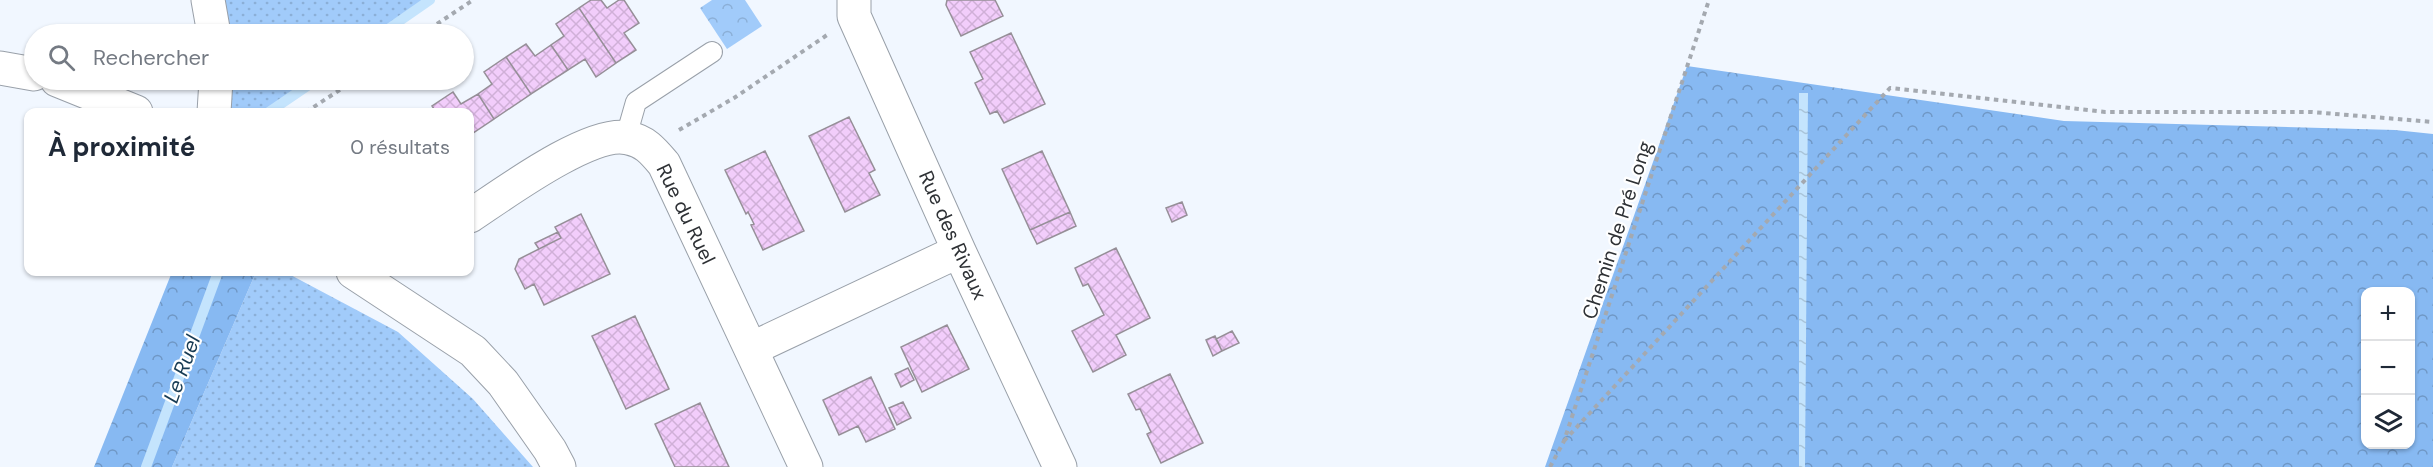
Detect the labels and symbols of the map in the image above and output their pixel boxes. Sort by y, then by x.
street label: Chemin de Pré Long [1576,138,1658,322]
street label: Rue du Ruel [651,160,721,268]
street label: Rue des Rivaux [913,167,993,304]
water label: Le Ruel [157,331,207,407]

